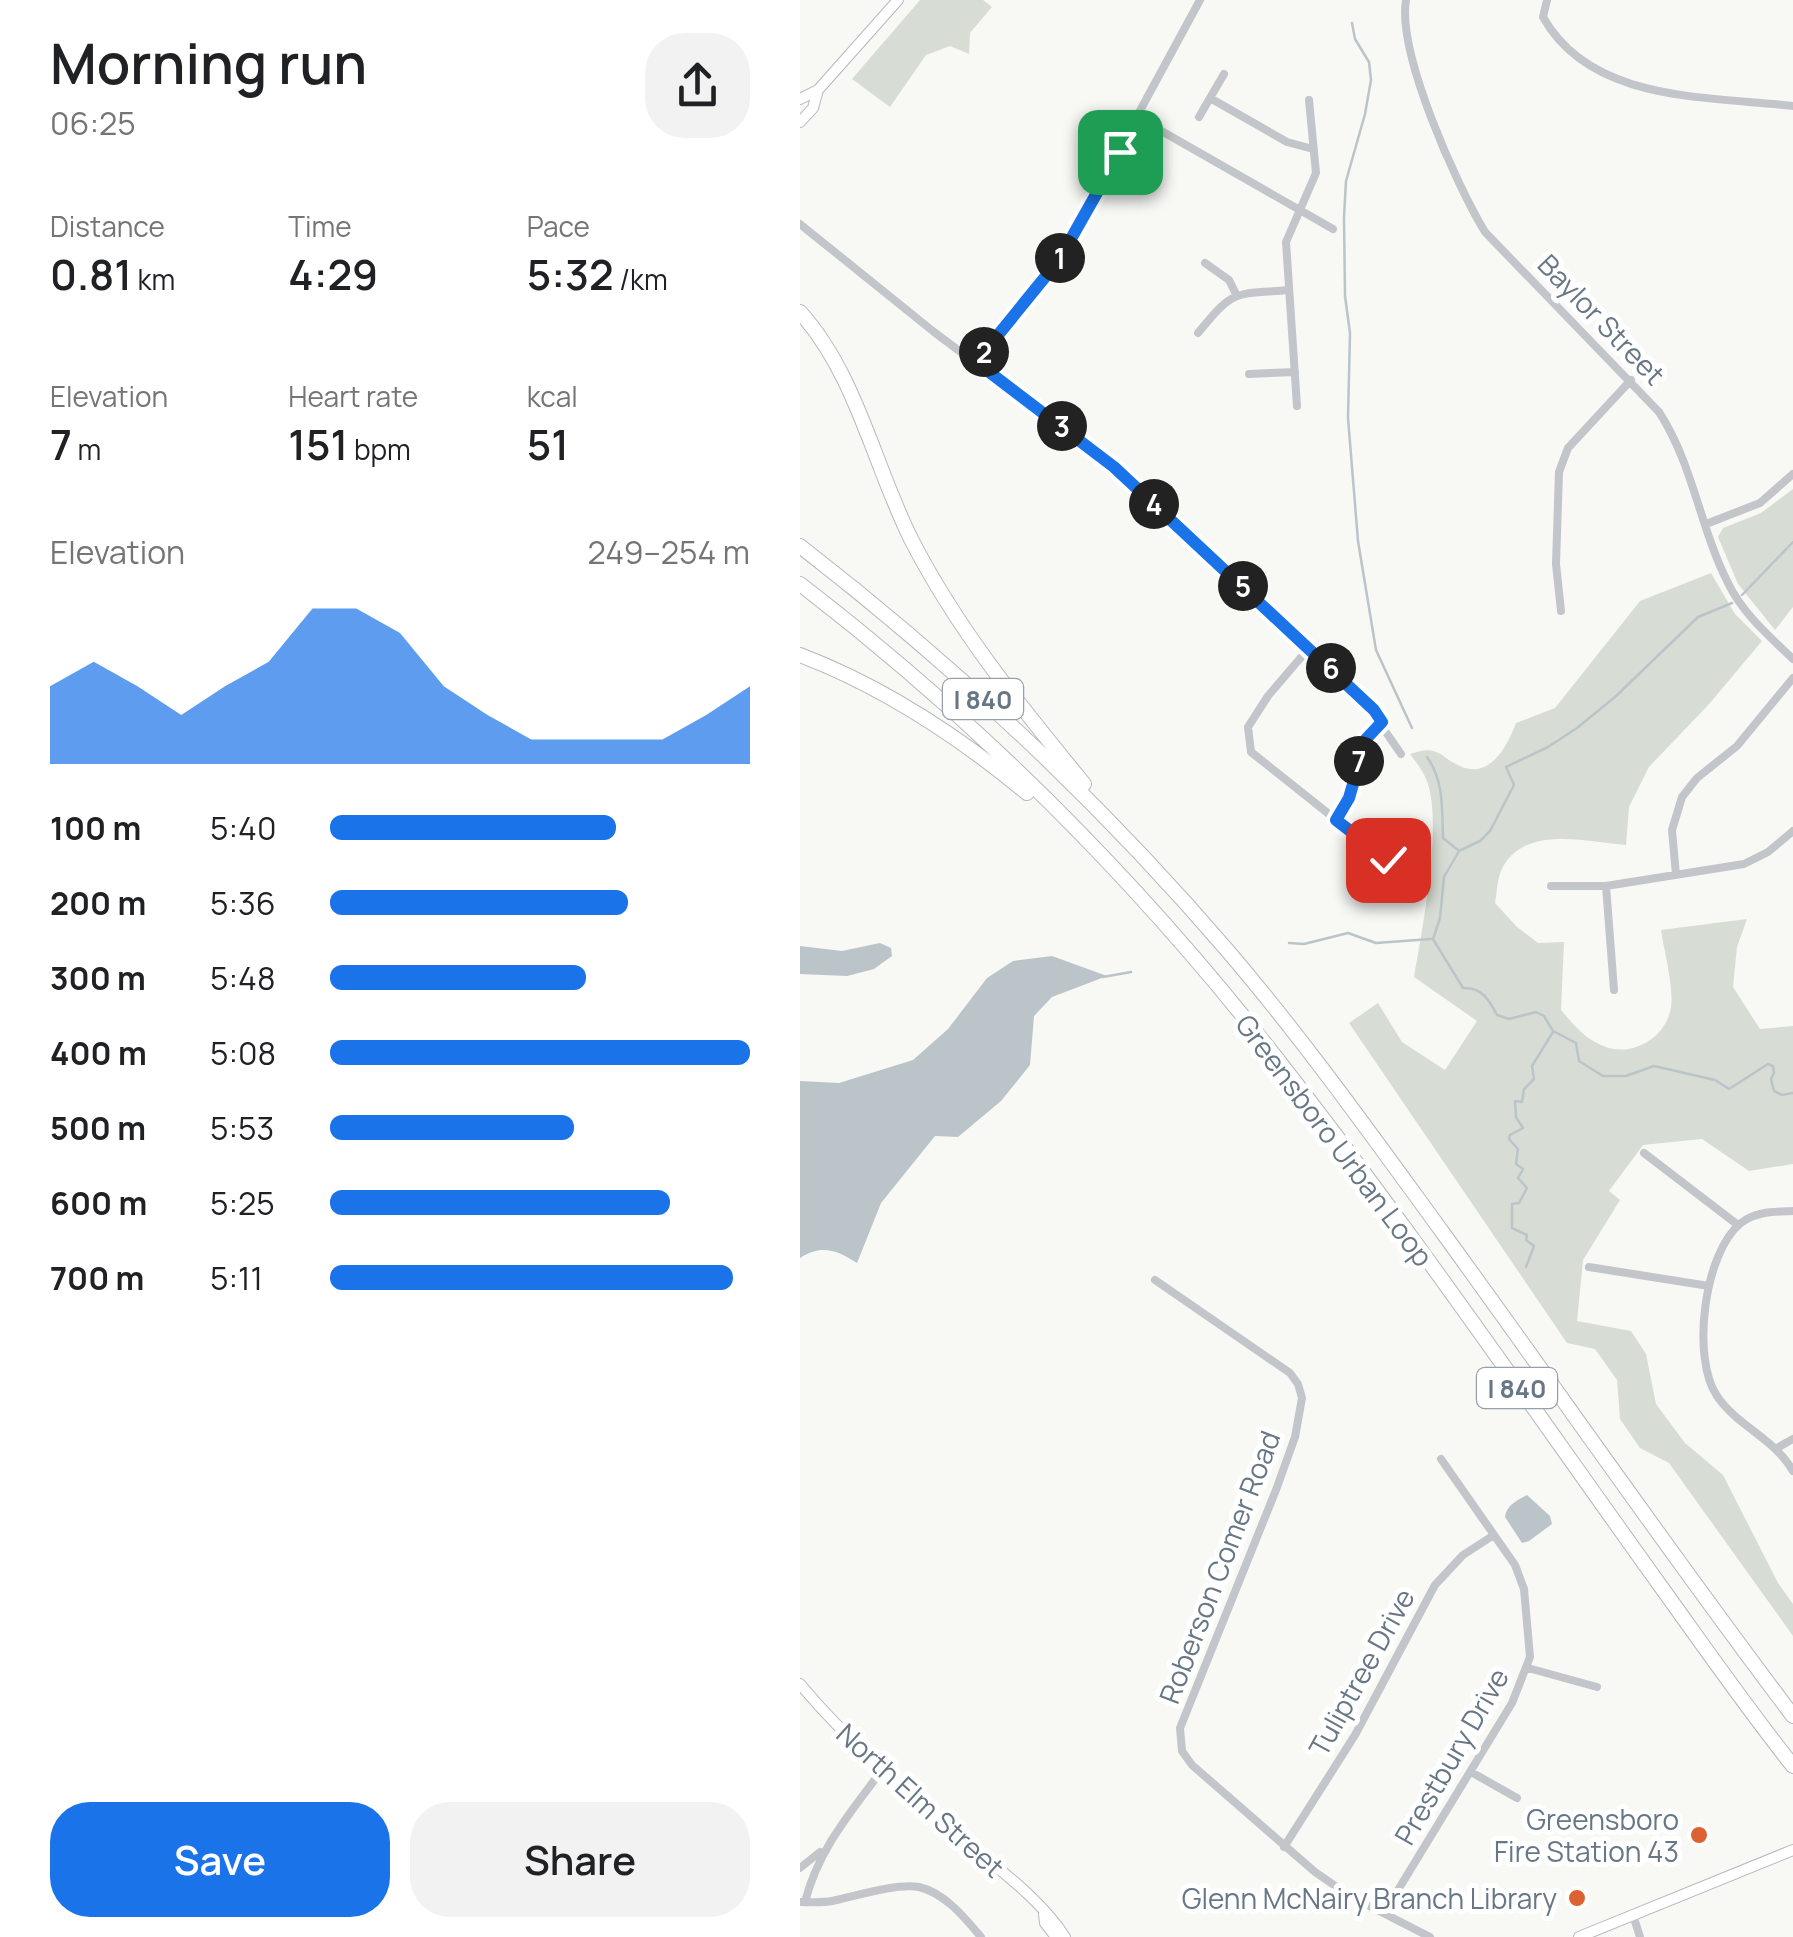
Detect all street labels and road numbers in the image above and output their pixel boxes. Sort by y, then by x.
street label: Baylor Street [1530,245,1674,393]
road number: I 840 [943,679,1023,719]
street label: Greensboro Urban Loop [1228,1006,1442,1274]
road number: I 840 [1477,1368,1557,1408]
street label: Roberson Comer Road [1150,1425,1288,1709]
street label: Tuliptree Drive [1299,1581,1423,1763]
street label: Prestbury Drive [1385,1661,1517,1851]
street label: North Elm Street [829,1714,1013,1886]

